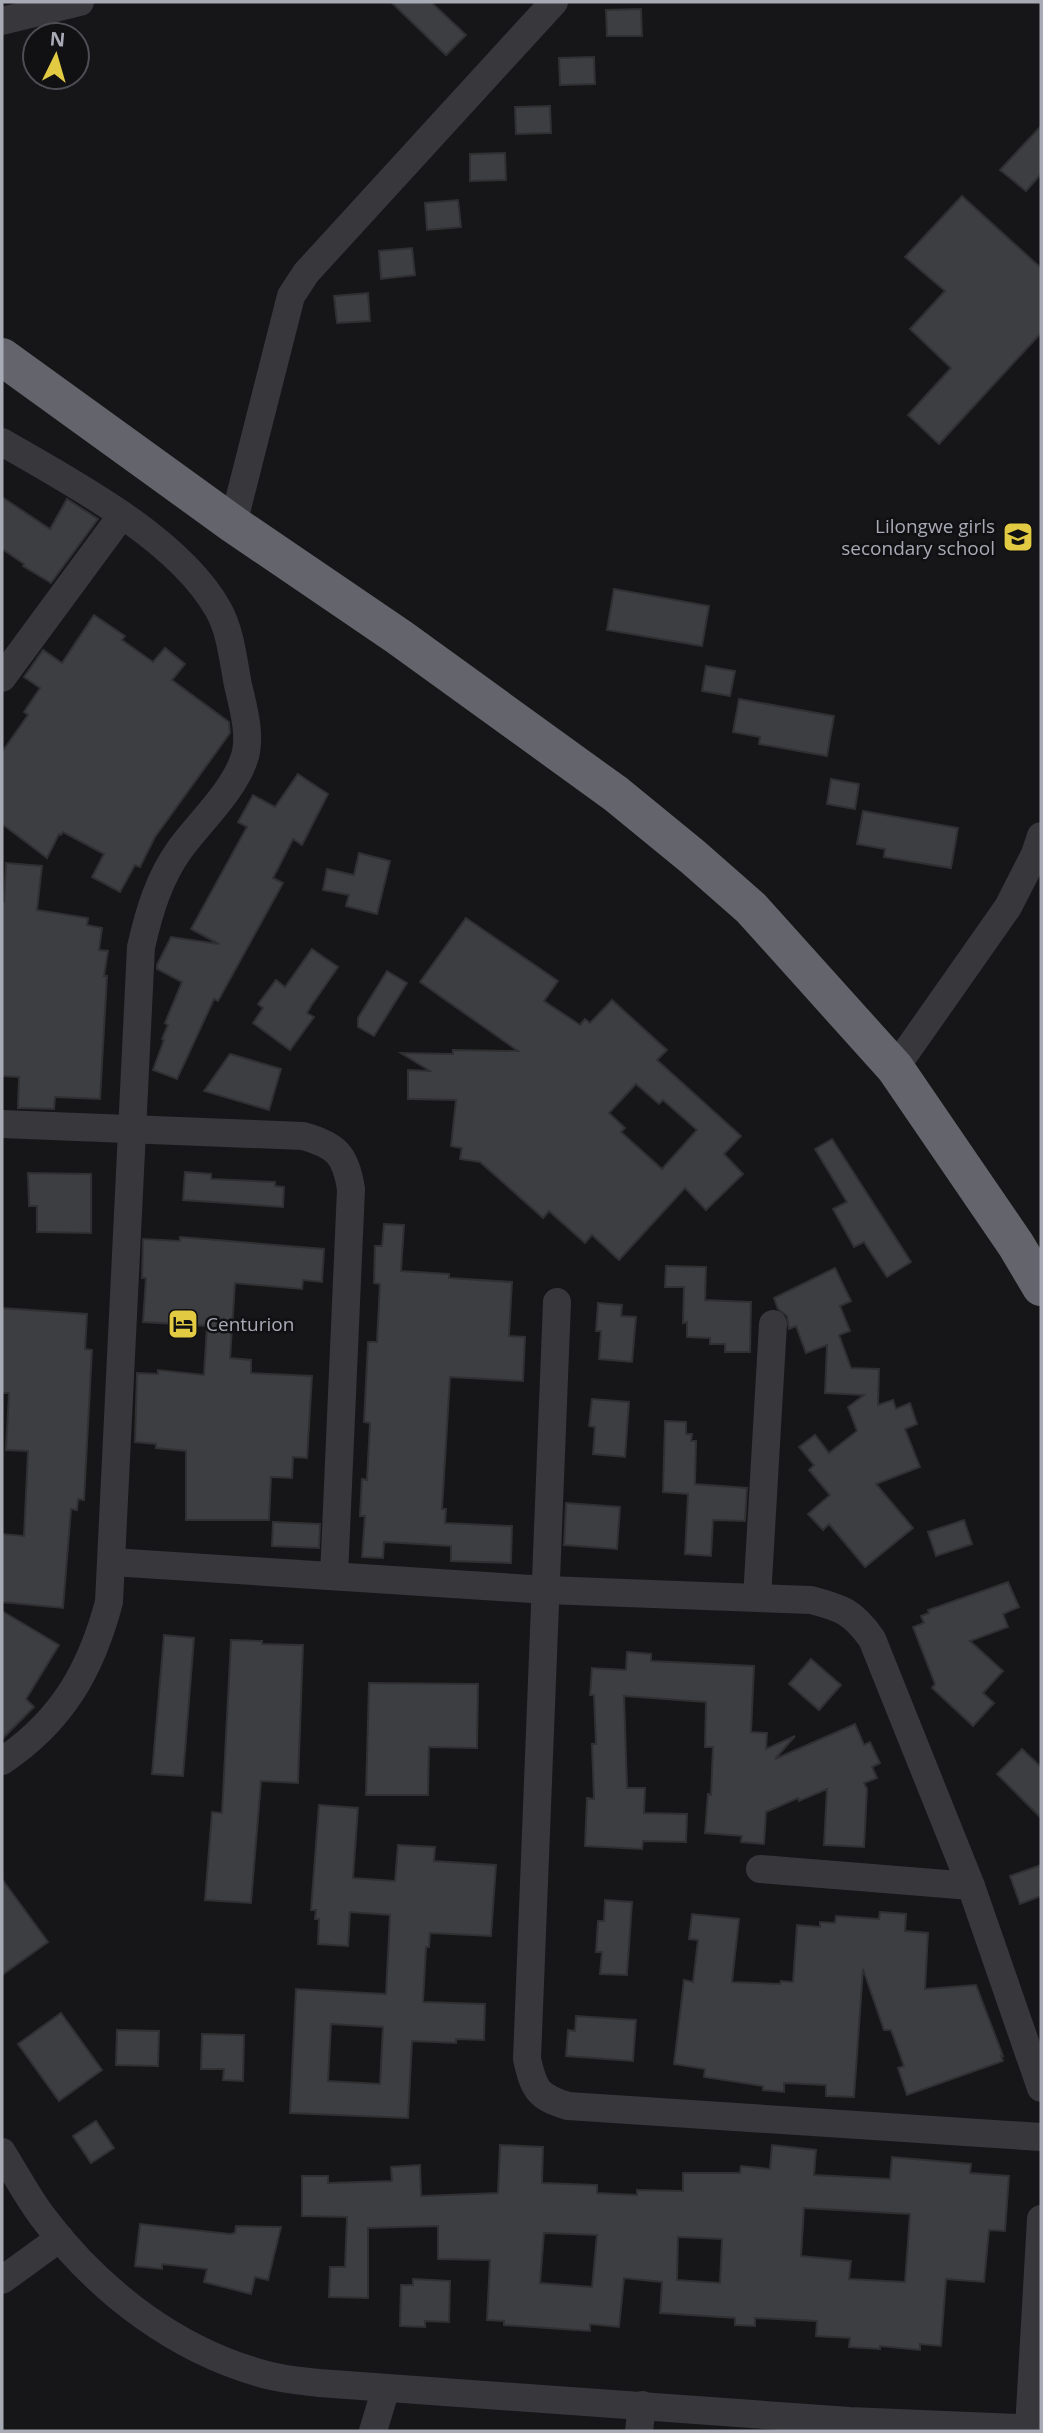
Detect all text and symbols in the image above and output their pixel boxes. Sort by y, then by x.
north arrow [21,21,91,91]
text: N [49,25,66,53]
place label: Lilongwe girls secondary school [841,513,995,561]
school or university icon: Lilongwe girls secondary school [1001,520,1035,554]
hotel icon: Centurion [166,1307,200,1341]
place label: Centurion [206,1311,294,1337]

